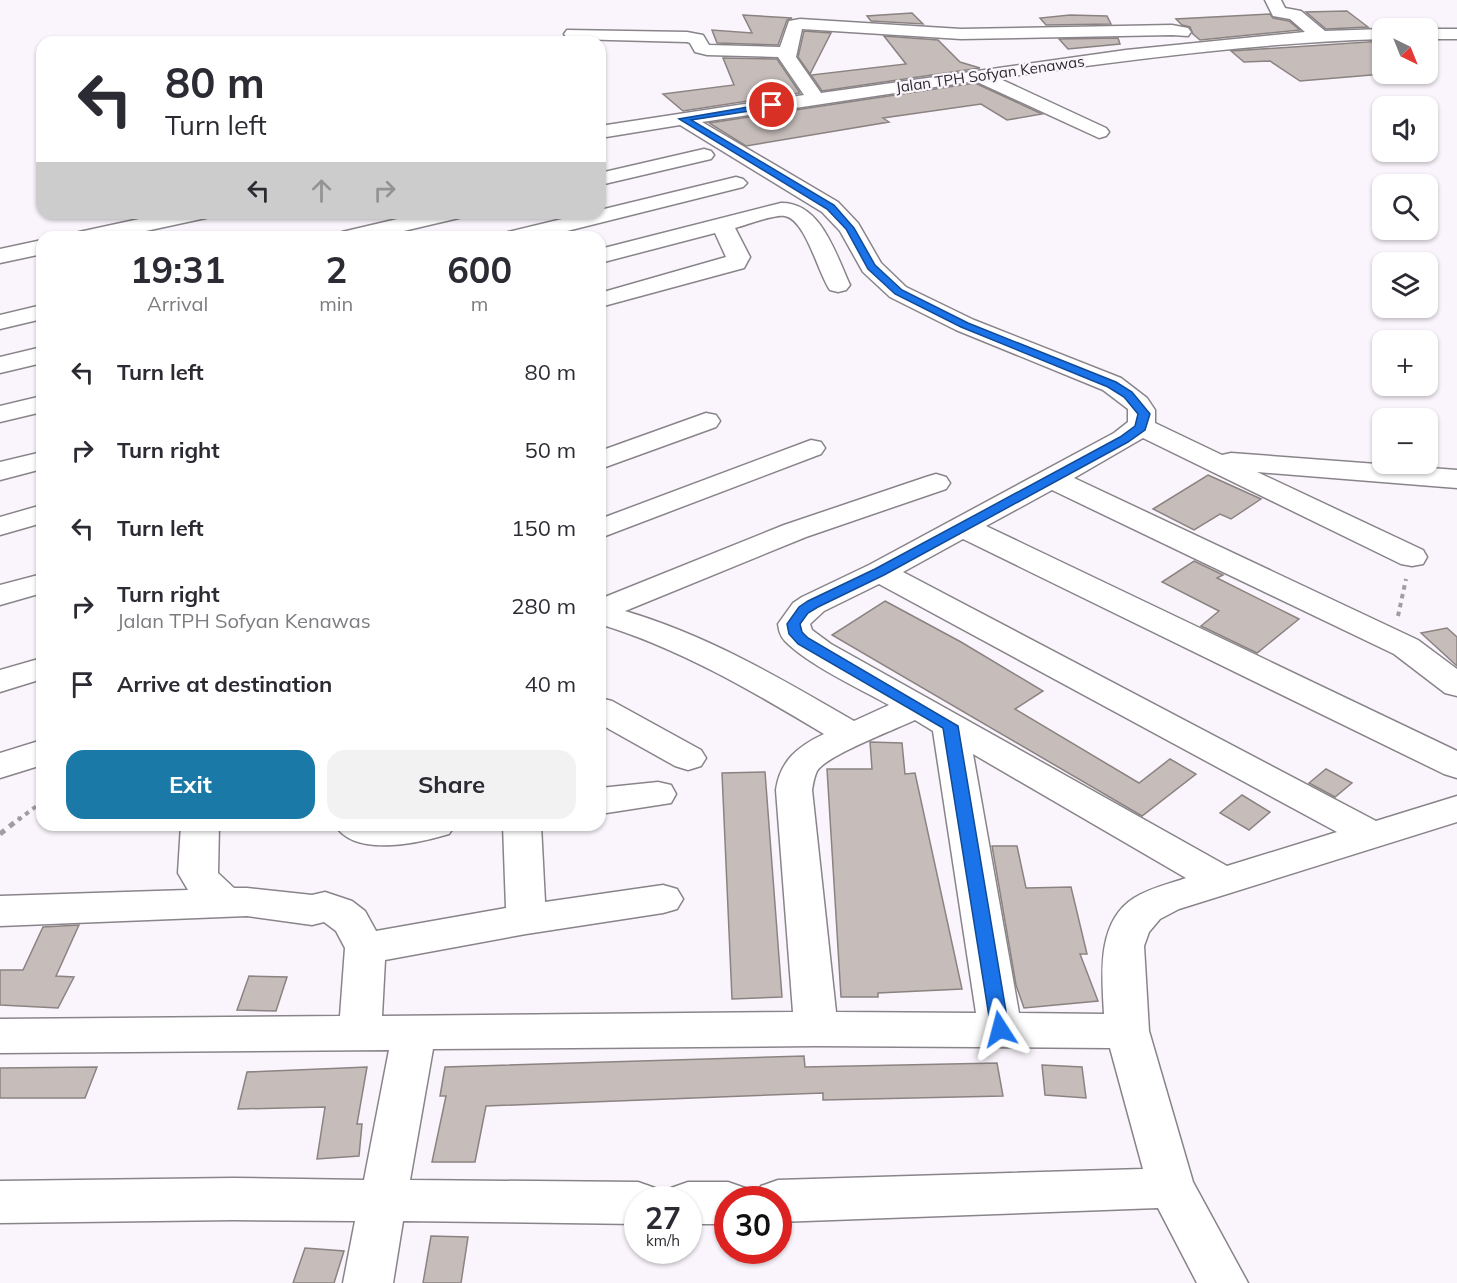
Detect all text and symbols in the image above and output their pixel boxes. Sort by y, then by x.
north arrow [1372,18,1438,84]
map controls [1372,18,1438,474]
street label: Jalan TPH Sofyan Kenawas [894,51,1086,97]
text: 80 m [165,56,265,109]
icon: left [66,60,144,138]
pin [746,79,797,130]
icon: arrive [755,88,788,121]
button: sound [1372,96,1438,162]
text: Turn left [165,108,267,142]
icon: left [242,174,275,207]
icon: ahead [305,174,338,207]
icon: right [368,174,401,207]
button: search [1372,174,1438,240]
text: 19:31 [130,247,225,292]
text: 2 [325,247,347,292]
text: 600 [447,247,512,292]
button: layers [1372,252,1438,318]
text: Arrival [147,291,208,316]
text: min [319,291,353,316]
text: m [471,291,488,316]
button: + [1372,330,1438,396]
icon: left [66,356,99,389]
text: Turn left [117,358,204,386]
text: 80 m [525,358,576,386]
button: − [1372,408,1438,474]
icon: right [66,434,99,467]
text: Turn right [117,436,220,464]
text: 50 m [525,436,576,464]
icon: left [66,512,99,545]
text: Turn left [117,514,204,542]
text: 150 m [511,514,576,542]
text: Turn right [117,580,220,608]
icon: right [66,590,99,623]
text: 280 m [511,592,576,620]
text: Jalan TPH Sofyan Kenawas [117,608,371,633]
icon: arrive [66,668,99,701]
text: Arrive at destination [117,670,332,698]
text: 40 m [525,670,576,698]
button: Exit [66,750,315,819]
button: Share [327,750,576,819]
position arrow [968,997,1032,1061]
speed limit sign: 30 [714,1186,792,1264]
text: 27 [645,1199,681,1237]
text: km/h [646,1231,680,1250]

